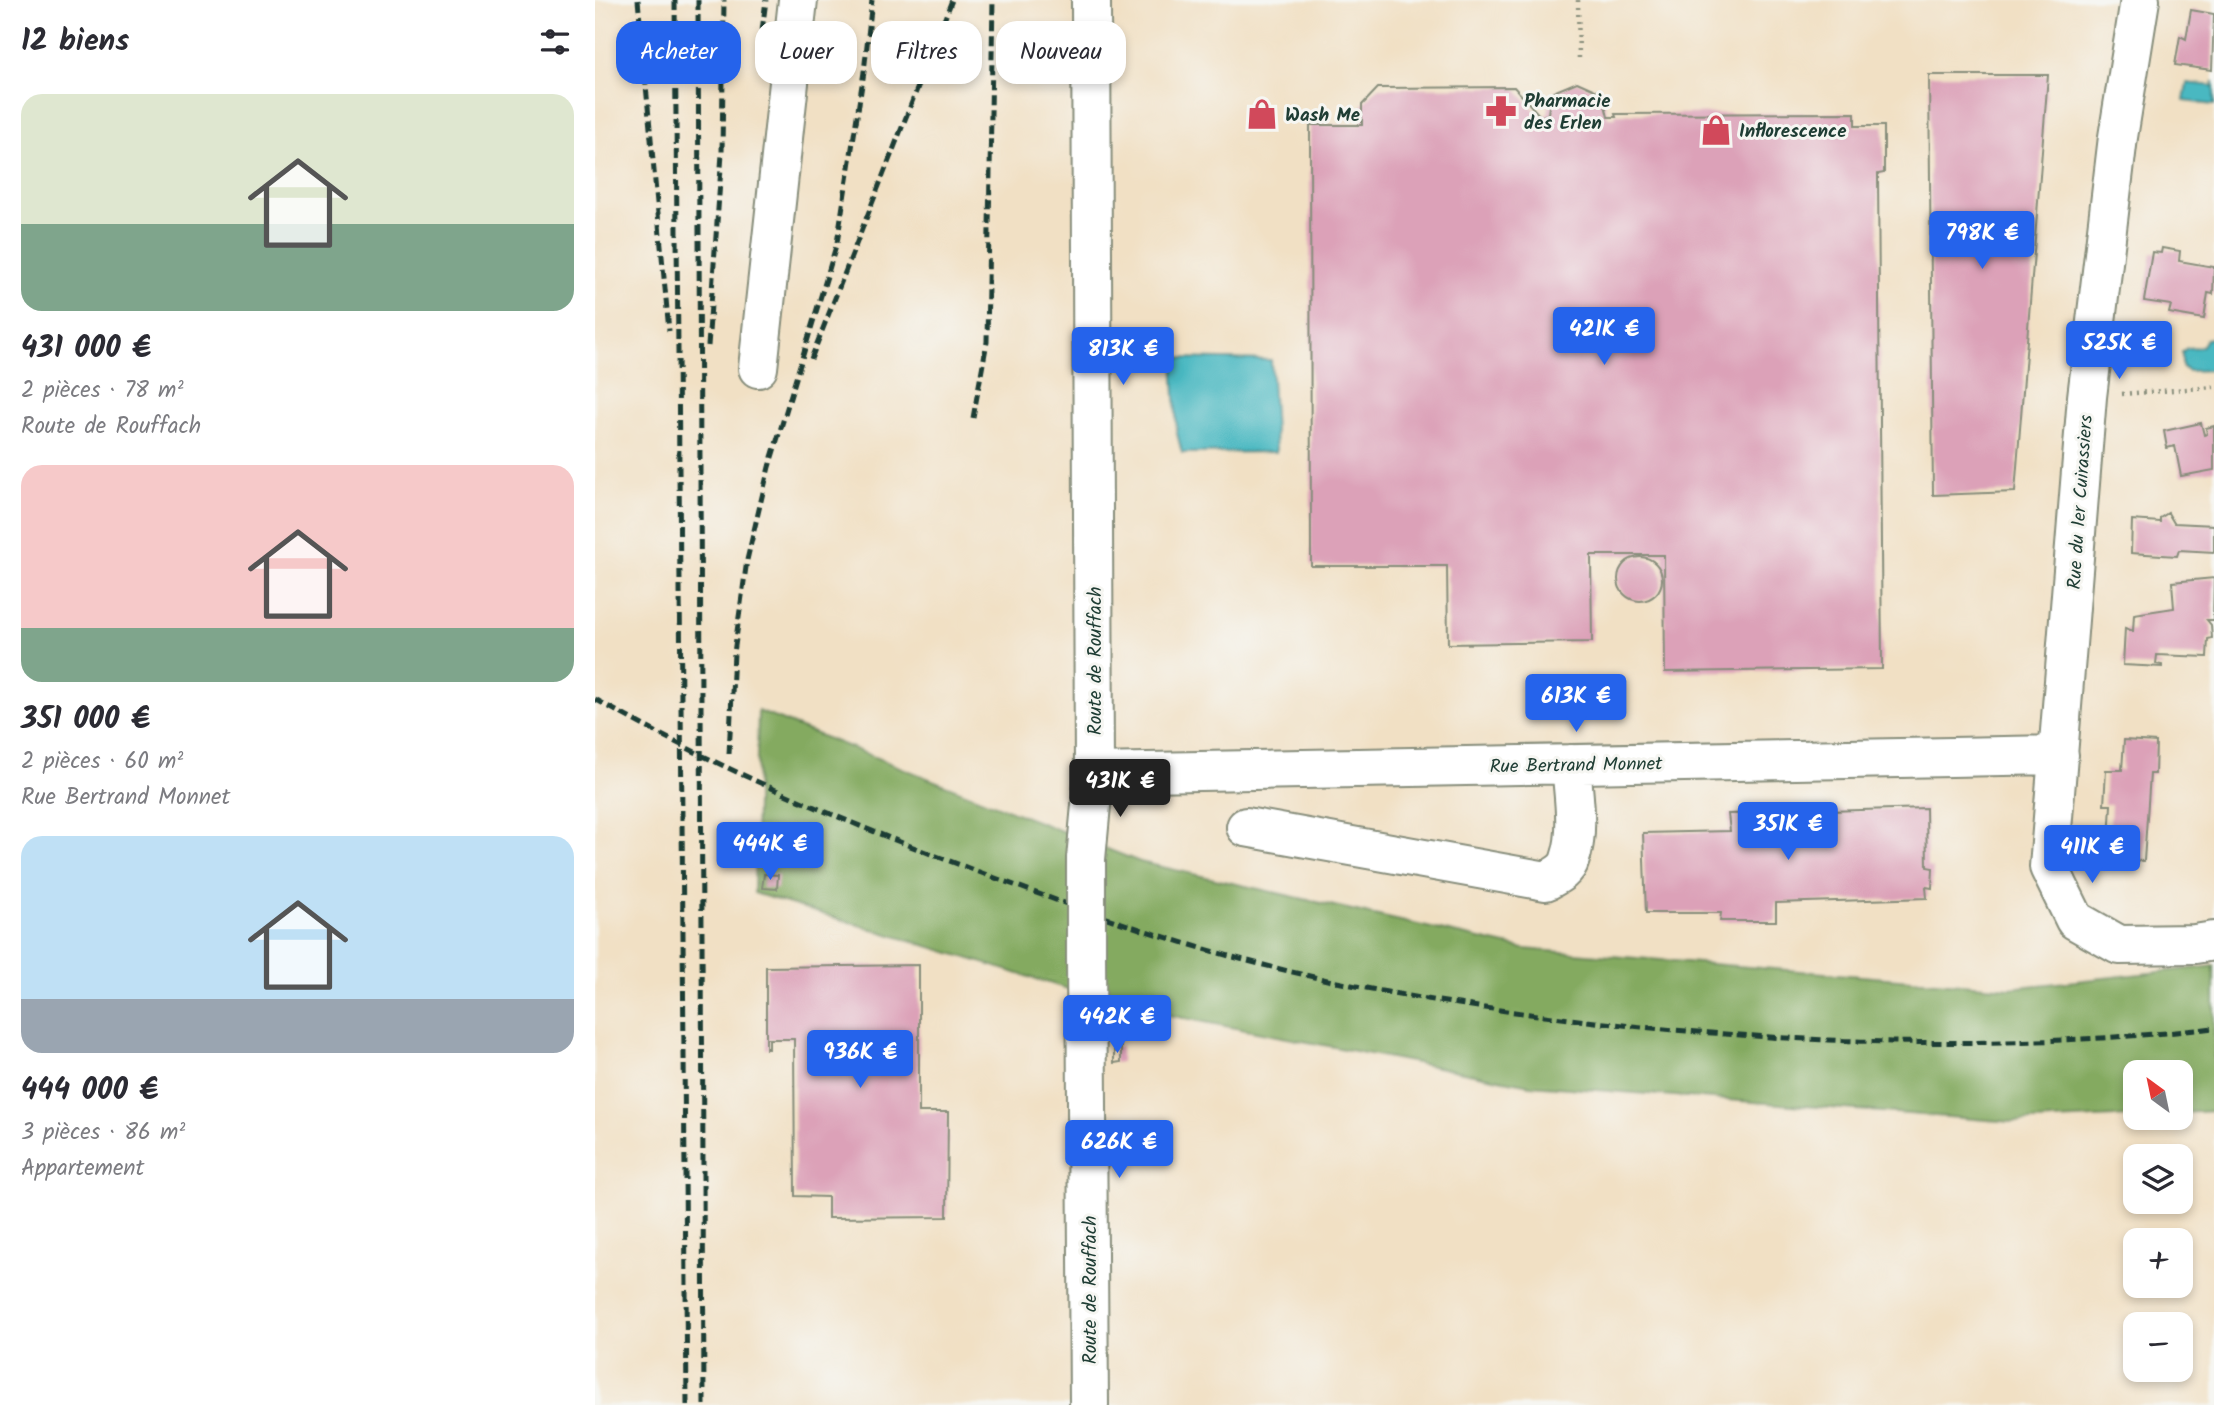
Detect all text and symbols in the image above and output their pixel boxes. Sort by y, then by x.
text: 12 biens [21,18,129,66]
chip: Acheter [616,21,741,84]
chip: Louer [755,21,857,84]
chip: Filtres [871,21,982,84]
chip: Nouveau [996,21,1126,84]
icon: filters [536,23,574,61]
place label: Pharmacie des Erlen [1524,87,1610,139]
pharmacy icon: Pharmacie des Erlen [1484,94,1518,128]
shop icon: Wash Me [1245,97,1279,131]
place label: Wash Me [1285,101,1360,131]
shop icon: Inflorescence [1699,113,1733,147]
place label: Inflorescence [1739,117,1847,147]
icon: home [235,140,361,266]
pin: 798K € [1925,212,2039,271]
text: 798K € [1945,216,2019,252]
pin: 421K € [1547,308,1661,367]
text: 421K € [1569,312,1639,348]
pin: 525K € [2062,322,2176,381]
text: 431 000 € [21,325,151,373]
text: 525K € [2082,326,2156,362]
pin: 813K € [1066,328,1180,387]
text: 813K € [1088,332,1158,368]
text: 2 pièces · 78 m² [21,373,183,409]
text: Route de Rouffach [21,409,201,445]
street label: Rue du 1er Cuirassiers [2060,414,2102,590]
icon: home [235,511,361,637]
street label: Route de Rouffach [1081,587,1111,735]
pin: 613K € [1519,674,1633,734]
text: 613K € [1541,679,1611,715]
text: 351 000 € [21,696,150,744]
text: 2 pièces · 60 m² [21,744,183,780]
street label: Rue Bertrand Monnet [1489,749,1663,783]
pin: 431K € [1063,760,1177,819]
text: 431K € [1085,764,1155,800]
text: Rue Bertrand Monnet [21,780,230,816]
pin: 351K € [1731,802,1845,862]
text: 351K € [1754,807,1822,843]
pin: 444K € [713,822,827,882]
pin: 411K € [2035,826,2149,885]
text: 444K € [733,827,807,863]
text: 411K € [2060,830,2124,866]
icon: home [235,882,361,1008]
pin: 442K € [1060,996,1174,1055]
text: 442K € [1079,1000,1155,1036]
pin: 936K € [803,1030,917,1090]
text: 936K € [823,1035,897,1071]
north arrow [2123,1060,2193,1130]
map controls [2123,1060,2193,1382]
text: 444 000 € [21,1067,158,1115]
text: 3 pièces · 86 m² [21,1115,185,1151]
pin: 626K € [1062,1120,1176,1180]
text: 626K € [1081,1125,1157,1161]
button: layers [2123,1144,2193,1214]
text: Appartement [21,1151,144,1187]
street label: Route de Rouffach [1076,1216,1106,1364]
button: + [2123,1228,2193,1298]
button: − [2123,1312,2193,1382]

